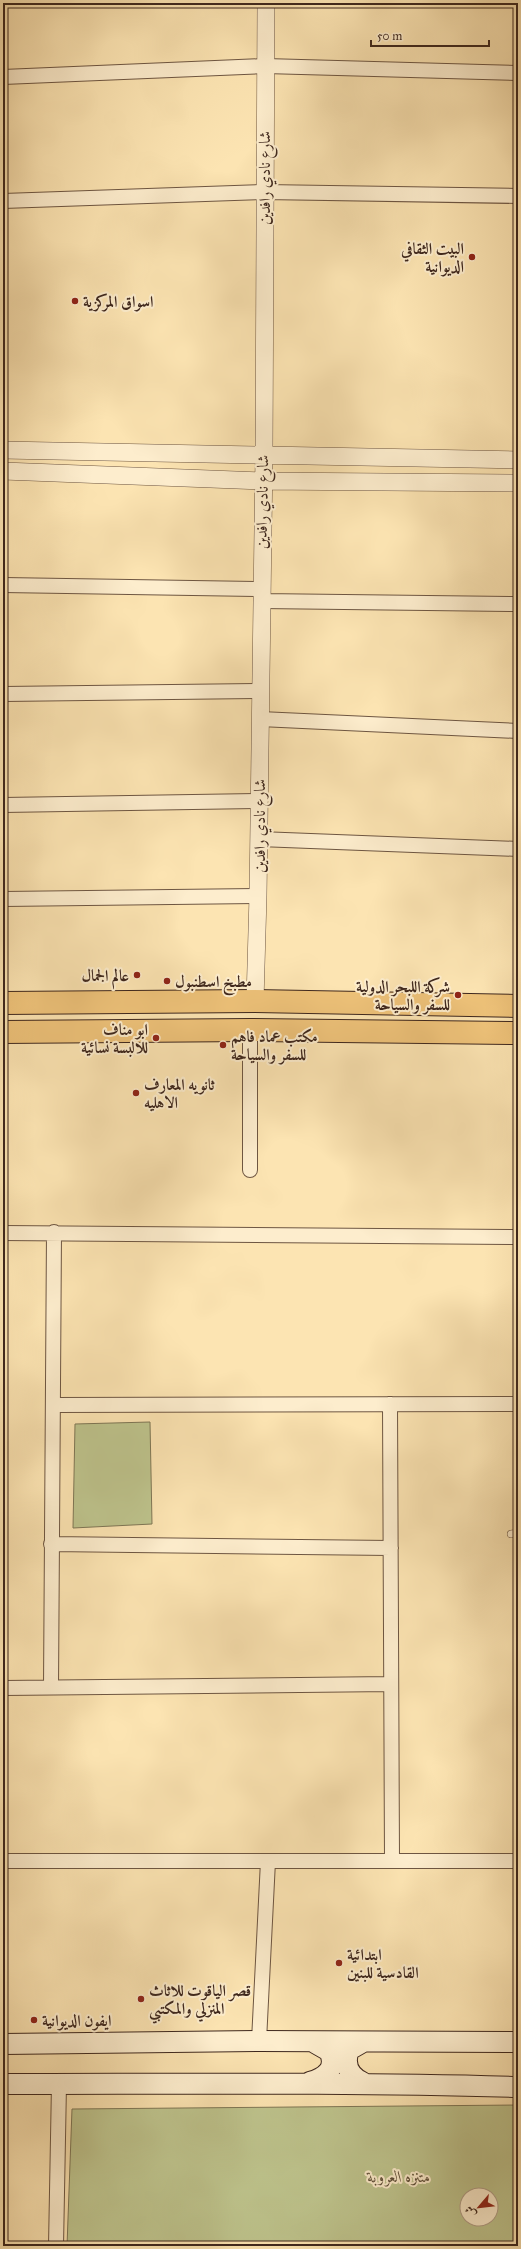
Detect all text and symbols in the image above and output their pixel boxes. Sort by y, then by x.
scale bar [371,22,489,48]
text: 50 m [377,29,402,43]
street label: شارع نادي رافدين [255,131,278,225]
place label: البيت الثقافي الديوانية [400,239,464,277]
marker: البيت الثقافي الديوانية [467,252,477,262]
place label: اسواق المركزية [83,292,154,312]
marker: اسواق المركزية [70,296,80,306]
street label: شارع نادي رافدين [252,455,276,549]
street label: شارع نادي رافدين [250,779,273,873]
place label: عالم الجمال [81,966,129,990]
marker: عالم الجمال [132,970,142,980]
place label: مطبخ اسطنبول [175,972,252,996]
marker: مطبخ اسطنبول [162,976,172,986]
place label: شركة اللبحر الدولية للسفر والسياحة [356,977,450,1015]
marker: شركة اللبحر الدولية للسفر والسياحة [453,990,463,1000]
place label: ابو مناف للالبسة نسائية [81,1020,148,1057]
place label: مكتب عماد فاهم للسفر والسياحة [231,1027,318,1065]
marker: ابو مناف للالبسة نسائية [151,1033,161,1043]
marker: مكتب عماد فاهم للسفر والسياحة [218,1040,228,1050]
place label: ثانويه المعارف الاهليه [144,1075,216,1112]
marker: ثانويه المعارف الاهليه [131,1088,141,1098]
place label: ابتدائية القادسية للبنين [347,1945,419,1982]
marker: ابتدائية القادسية للبنين [334,1958,344,1968]
place label: قصر الياقوت للاثاث المنزلي والمكتبي [149,1981,251,2024]
marker: قصر الياقوت للاثاث المنزلي والمكتبي [136,1994,146,2004]
place label: ايفون الديوانية [42,2011,111,2031]
marker: ايفون الديوانية [29,2015,39,2025]
park label: متنزه العروبة [366,2167,430,2187]
north arrow [459,2187,499,2227]
text: ش [462,2204,479,2219]

